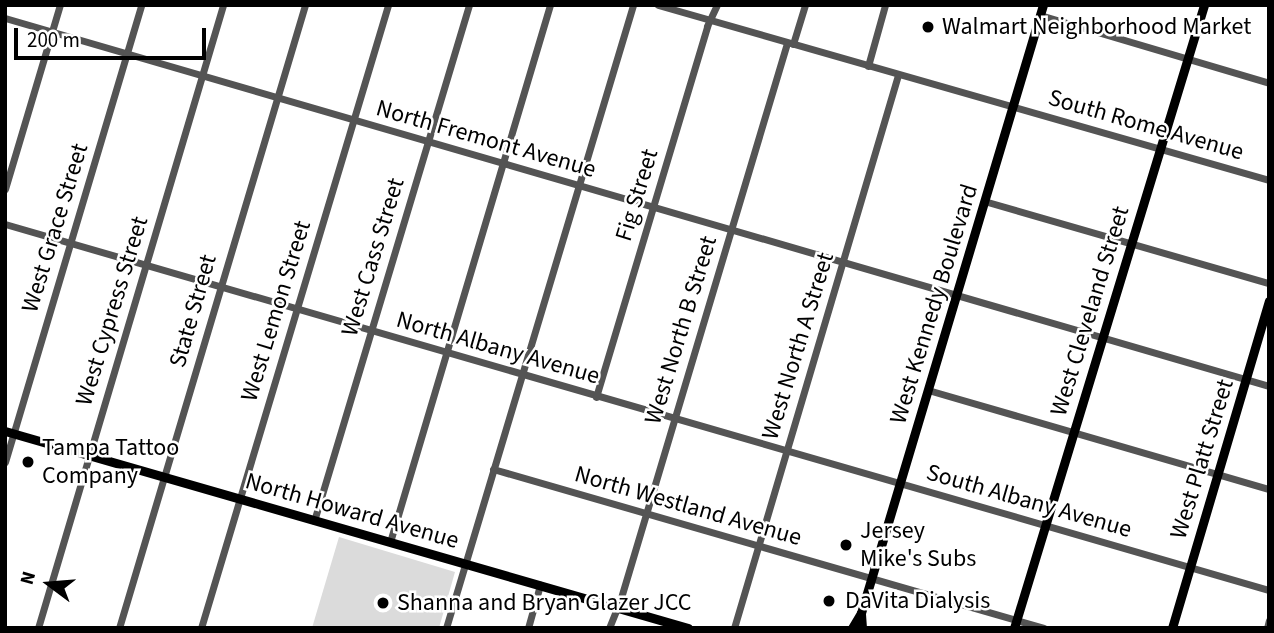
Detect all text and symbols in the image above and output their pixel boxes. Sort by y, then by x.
place label: Walmart Neighborhood Market [942,13,1251,41]
scale bar [18,14,210,58]
marker: Walmart Neighborhood Market [920,19,936,35]
text: 200 m [27,25,80,55]
street label: South Rome Avenue [1045,83,1247,167]
street label: North Fremont Avenue [373,94,599,184]
street label: West Grace Street [16,140,94,316]
street label: Fig Street [609,145,665,245]
street label: West Cass Street [335,174,411,340]
street label: West Kennedy Boulevard [884,181,984,427]
street label: West Cleveland Street [1044,203,1136,419]
street label: West Cypress Street [70,213,154,409]
street label: West Lemon Street [235,217,317,405]
street label: West North B Street [639,232,723,428]
street label: West North A Street [756,249,840,443]
street label: State Street [163,251,223,371]
street label: North Albany Avenue [393,305,603,391]
street label: West Platt Street [1164,376,1240,542]
place label: Tampa Tattoo Company [42,434,179,490]
marker: Tampa Tattoo Company [20,454,36,470]
street label: South Albany Avenue [923,458,1135,544]
street label: North Westland Avenue [571,460,805,552]
street label: North Howard Avenue [242,467,462,555]
place label: Jersey Mike's Subs [860,517,976,573]
marker: Jersey Mike's Subs [838,537,854,553]
north arrow [14,549,84,619]
text: N [14,568,43,588]
place label: DaVita Dialysis [845,587,990,615]
place label: Shanna and Bryan Glazer JCC [397,589,691,617]
marker: DaVita Dialysis [819,591,839,611]
marker: Shanna and Bryan Glazer JCC [375,595,391,611]

